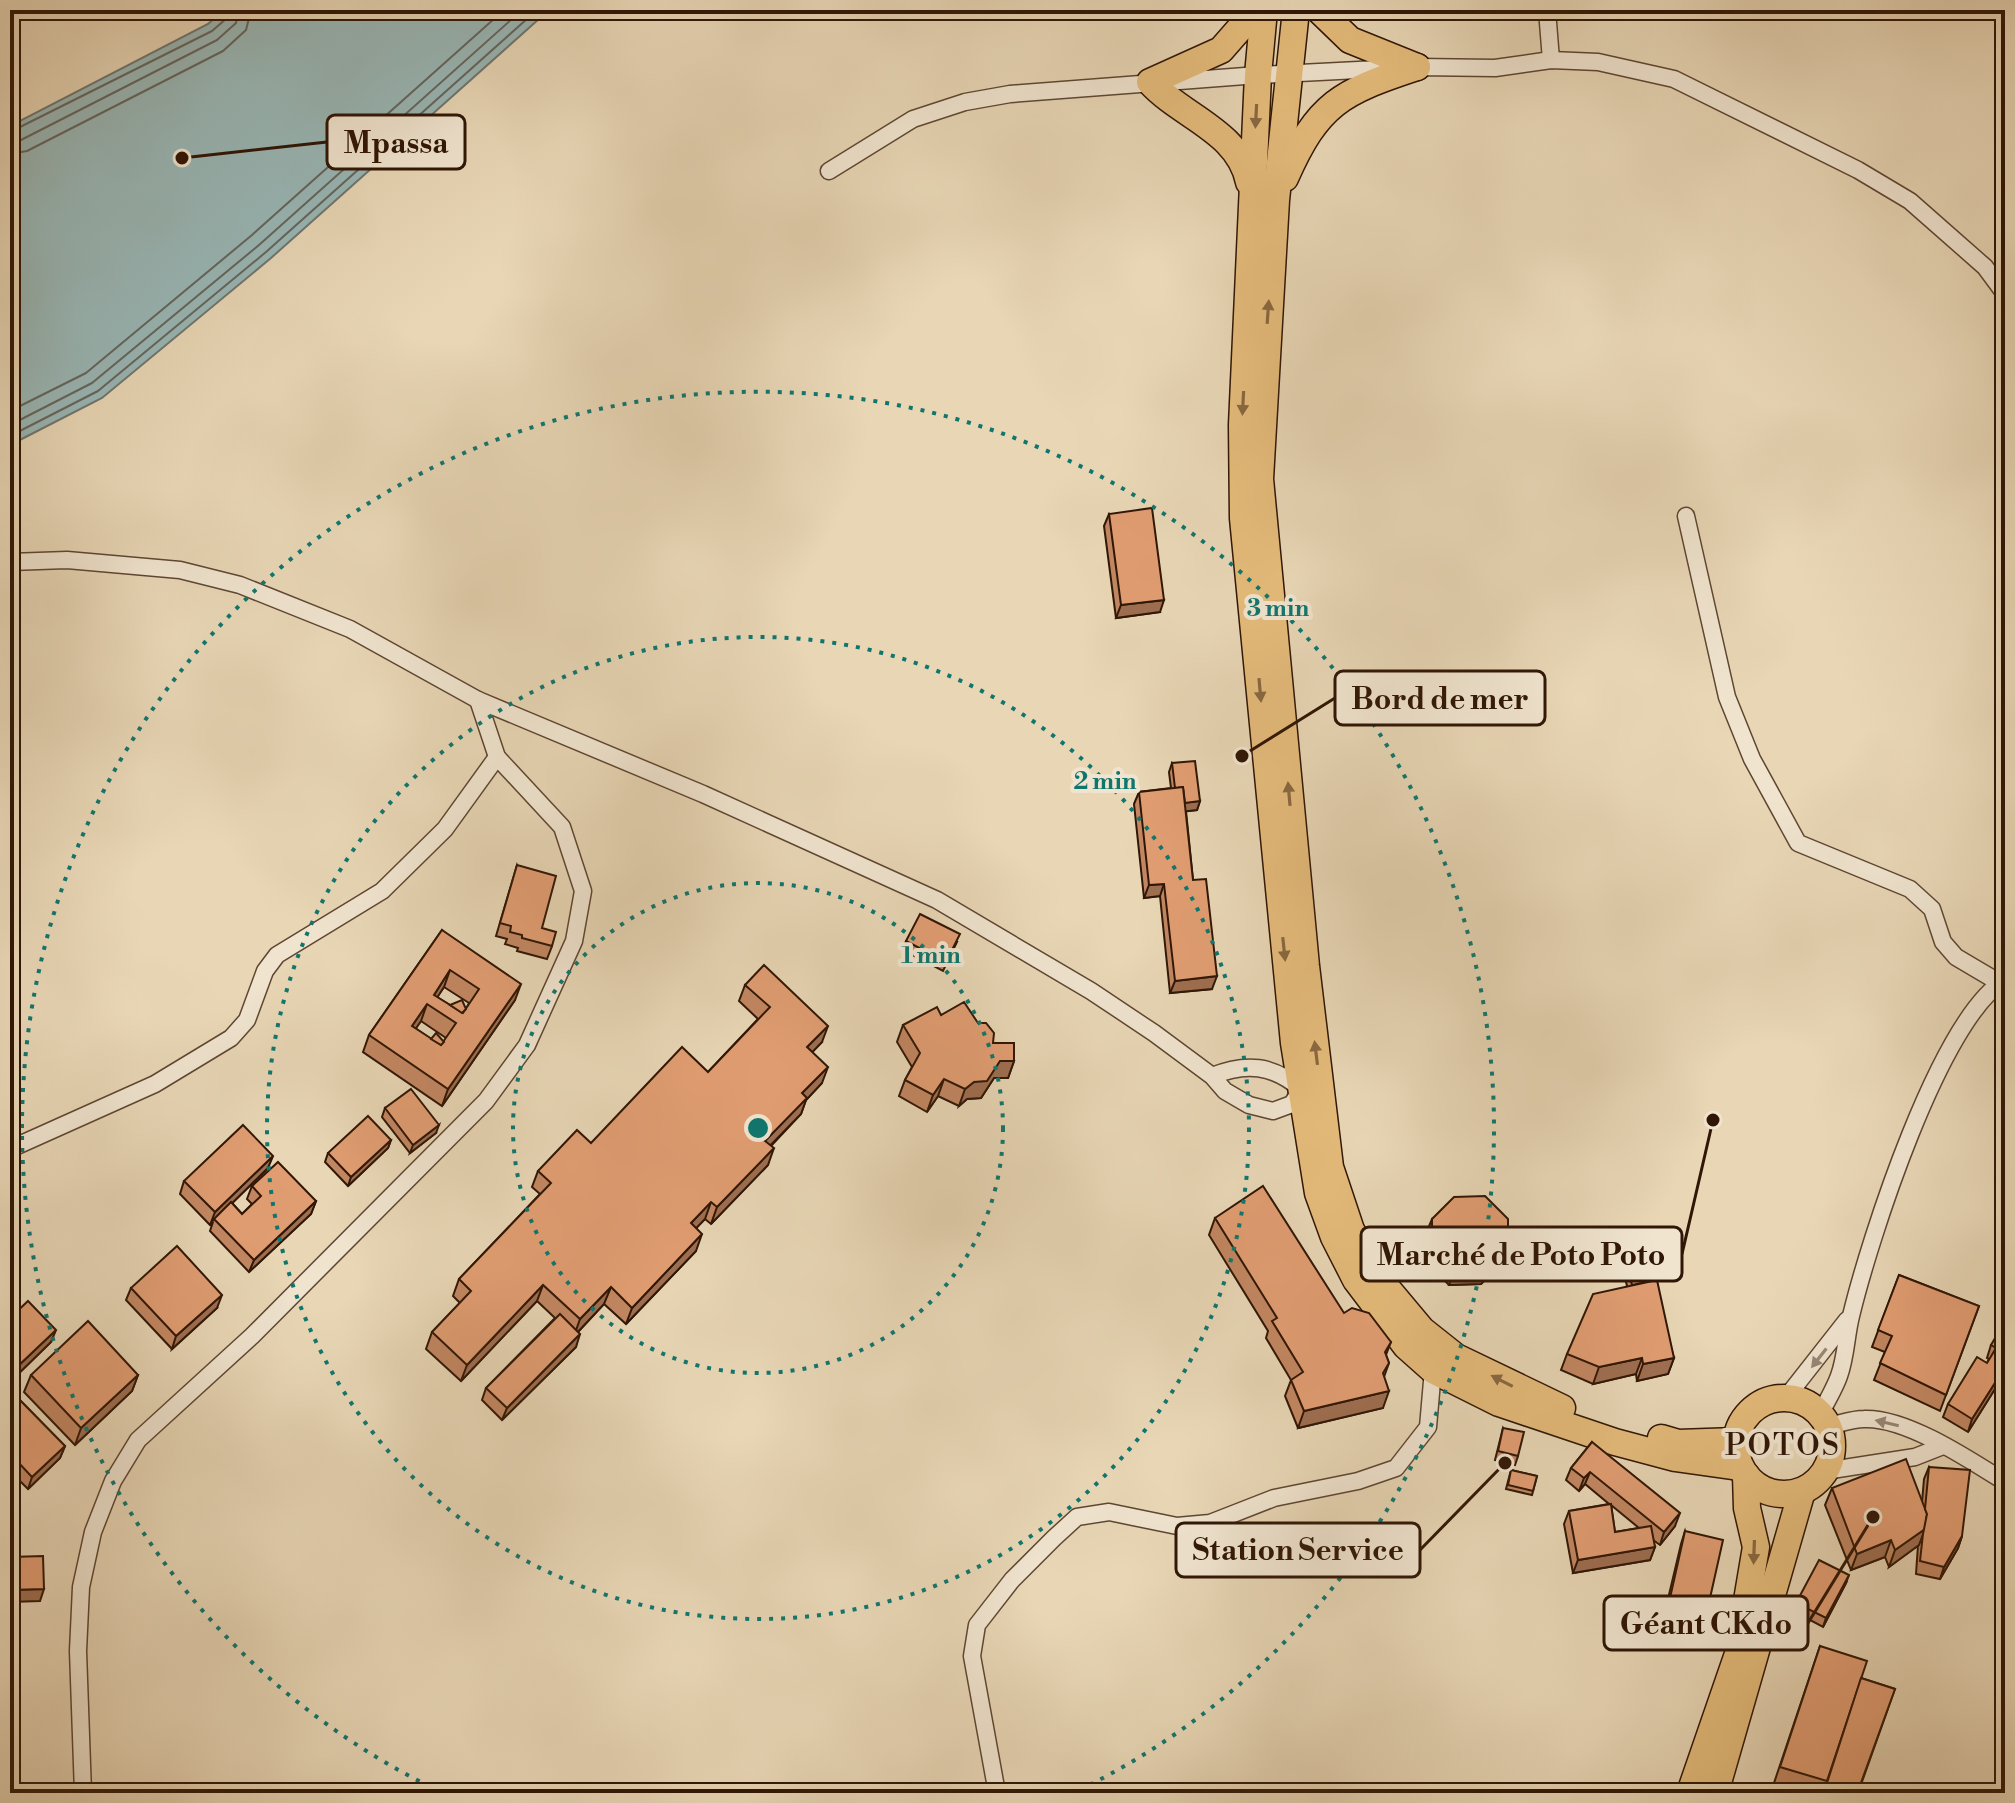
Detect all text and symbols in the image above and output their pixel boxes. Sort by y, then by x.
one-way arrow [1249,104,1262,129]
callout: Mpassa [327,115,465,169]
text: Mpassa [343,125,449,163]
one-way arrow [1262,299,1275,324]
one-way arrow [1237,391,1250,416]
text: 3 min [1247,594,1310,624]
callout: Bord de mer [1335,671,1545,725]
one-way arrow [1254,678,1267,703]
text: Bord de mer [1351,681,1529,719]
text: 2 min [1073,767,1137,797]
one-way arrow [1282,781,1295,806]
one-way arrow [1278,937,1291,962]
text: 1 min [901,941,961,971]
one-way arrow [1309,1040,1322,1065]
centre of rings [744,1114,772,1142]
callout: Marché de Poto Poto [1361,1227,1682,1281]
text: Marché de Poto Poto [1377,1237,1665,1275]
one-way arrow [1811,1348,1827,1368]
one-way arrow [1490,1374,1513,1387]
one-way arrow [1874,1416,1899,1429]
district label: POTOS [1725,1427,1841,1465]
callout: Station Service [1176,1523,1420,1577]
text: Station Service [1192,1532,1404,1570]
one-way arrow [1747,1540,1760,1566]
callout: Géant CKdo [1604,1596,1808,1650]
text: Géant CKdo [1620,1606,1792,1644]

